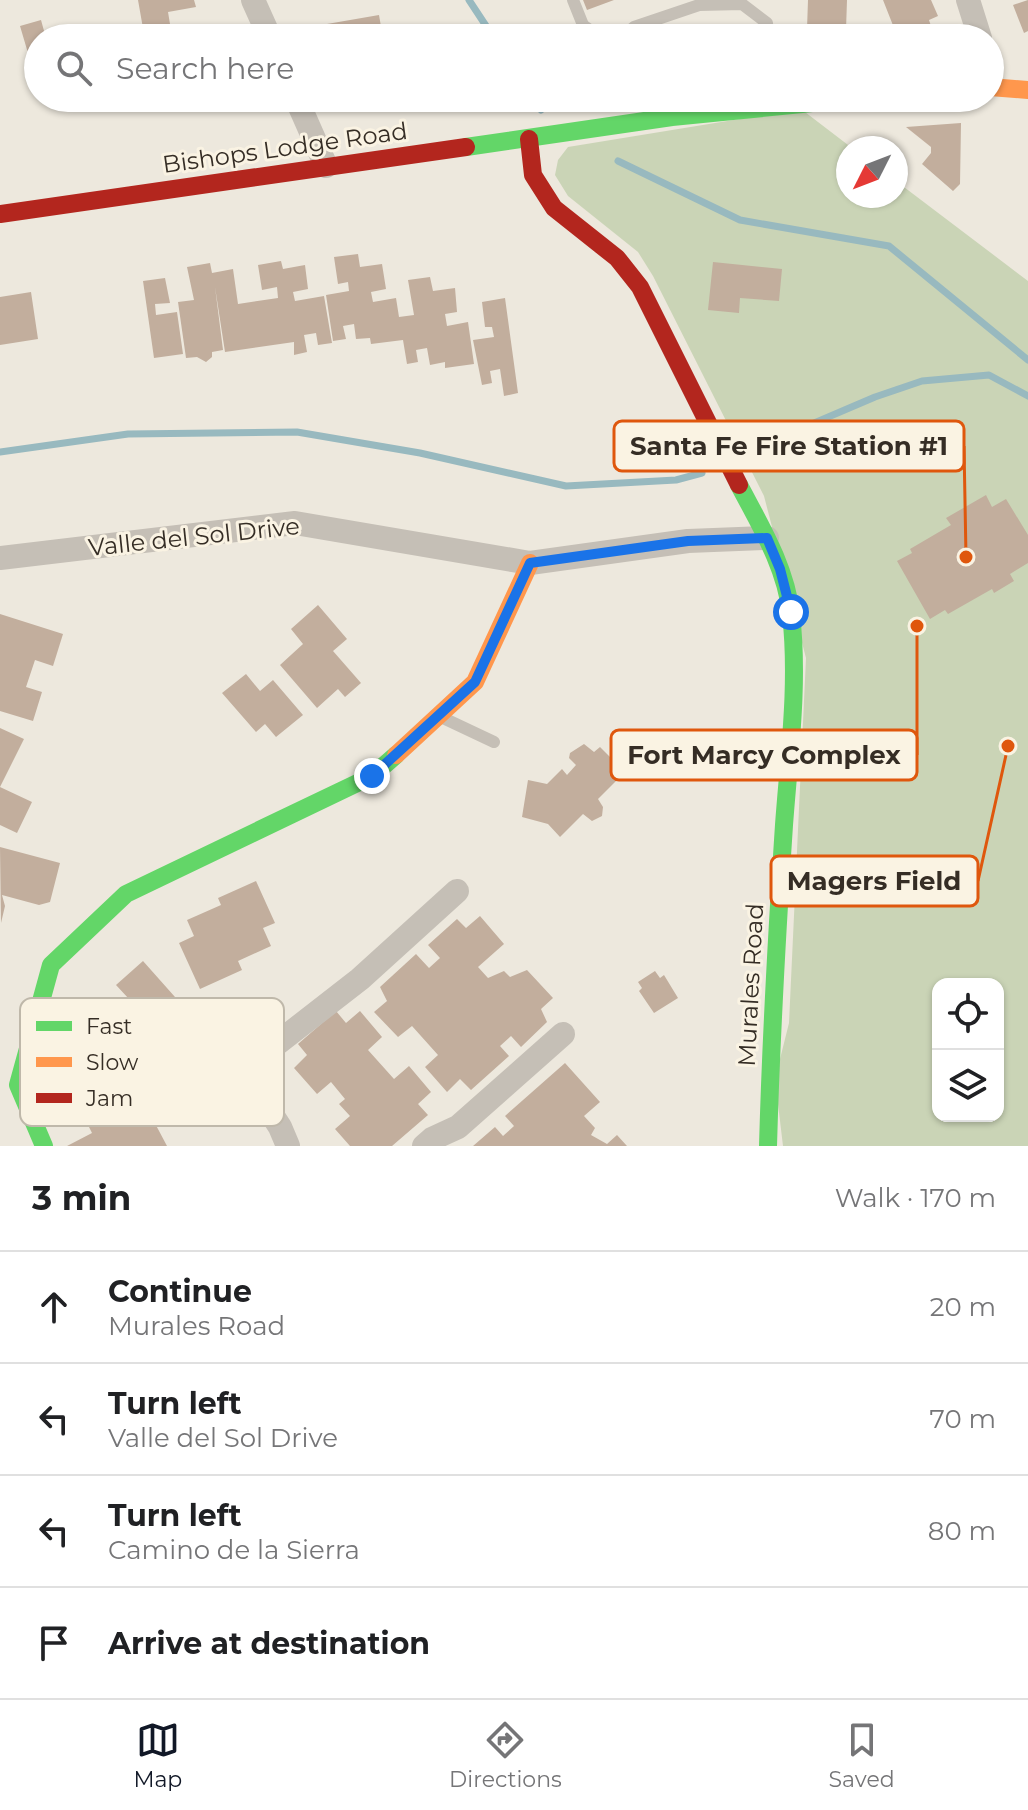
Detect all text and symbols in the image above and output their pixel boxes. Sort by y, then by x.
search box [24,24,1004,112]
icon: search [52,46,96,90]
text: Search here [116,50,294,87]
street label: Bishops Lodge Road [161,116,409,179]
north arrow [836,136,908,208]
callout: Santa Fe Fire Station #1 [614,421,964,471]
text: Santa Fe Fire Station #1 [630,430,948,462]
street label: Valle del Sol Drive [87,511,301,562]
route start [773,594,809,630]
callout: Fort Marcy Complex [611,730,917,780]
text: Fort Marcy Complex [627,739,901,771]
route end [354,758,390,794]
callout: Magers Field [771,856,978,906]
text: Magers Field [787,865,961,897]
street label: Murales Road [732,903,769,1067]
map controls [932,978,1004,1122]
button: locate [932,978,1004,1050]
legend [20,998,284,1126]
text: Fast [86,1013,132,1040]
text: Slow [86,1049,139,1076]
button: layers [932,1050,1004,1122]
text: Jam [85,1085,133,1112]
text: 3 min [32,1177,131,1219]
text: Walk · 170 m [835,1182,996,1214]
text: Continue [108,1273,252,1310]
icon: ahead [32,1285,76,1329]
text: 20 m [930,1291,996,1323]
text: Murales Road [108,1310,285,1342]
text: Turn left [108,1385,241,1422]
icon: left [32,1397,76,1441]
text: 70 m [930,1403,996,1435]
text: Valle del Sol Drive [108,1422,338,1454]
text: Turn left [108,1497,241,1534]
icon: left [32,1509,76,1553]
text: 80 m [928,1515,996,1547]
text: Camino de la Sierra [108,1534,360,1566]
icon: arrive [32,1621,76,1665]
text: Arrive at destination [108,1625,430,1662]
tab: Map [133,1718,182,1793]
tab: Directions [449,1718,562,1793]
tab: Saved [829,1718,895,1793]

